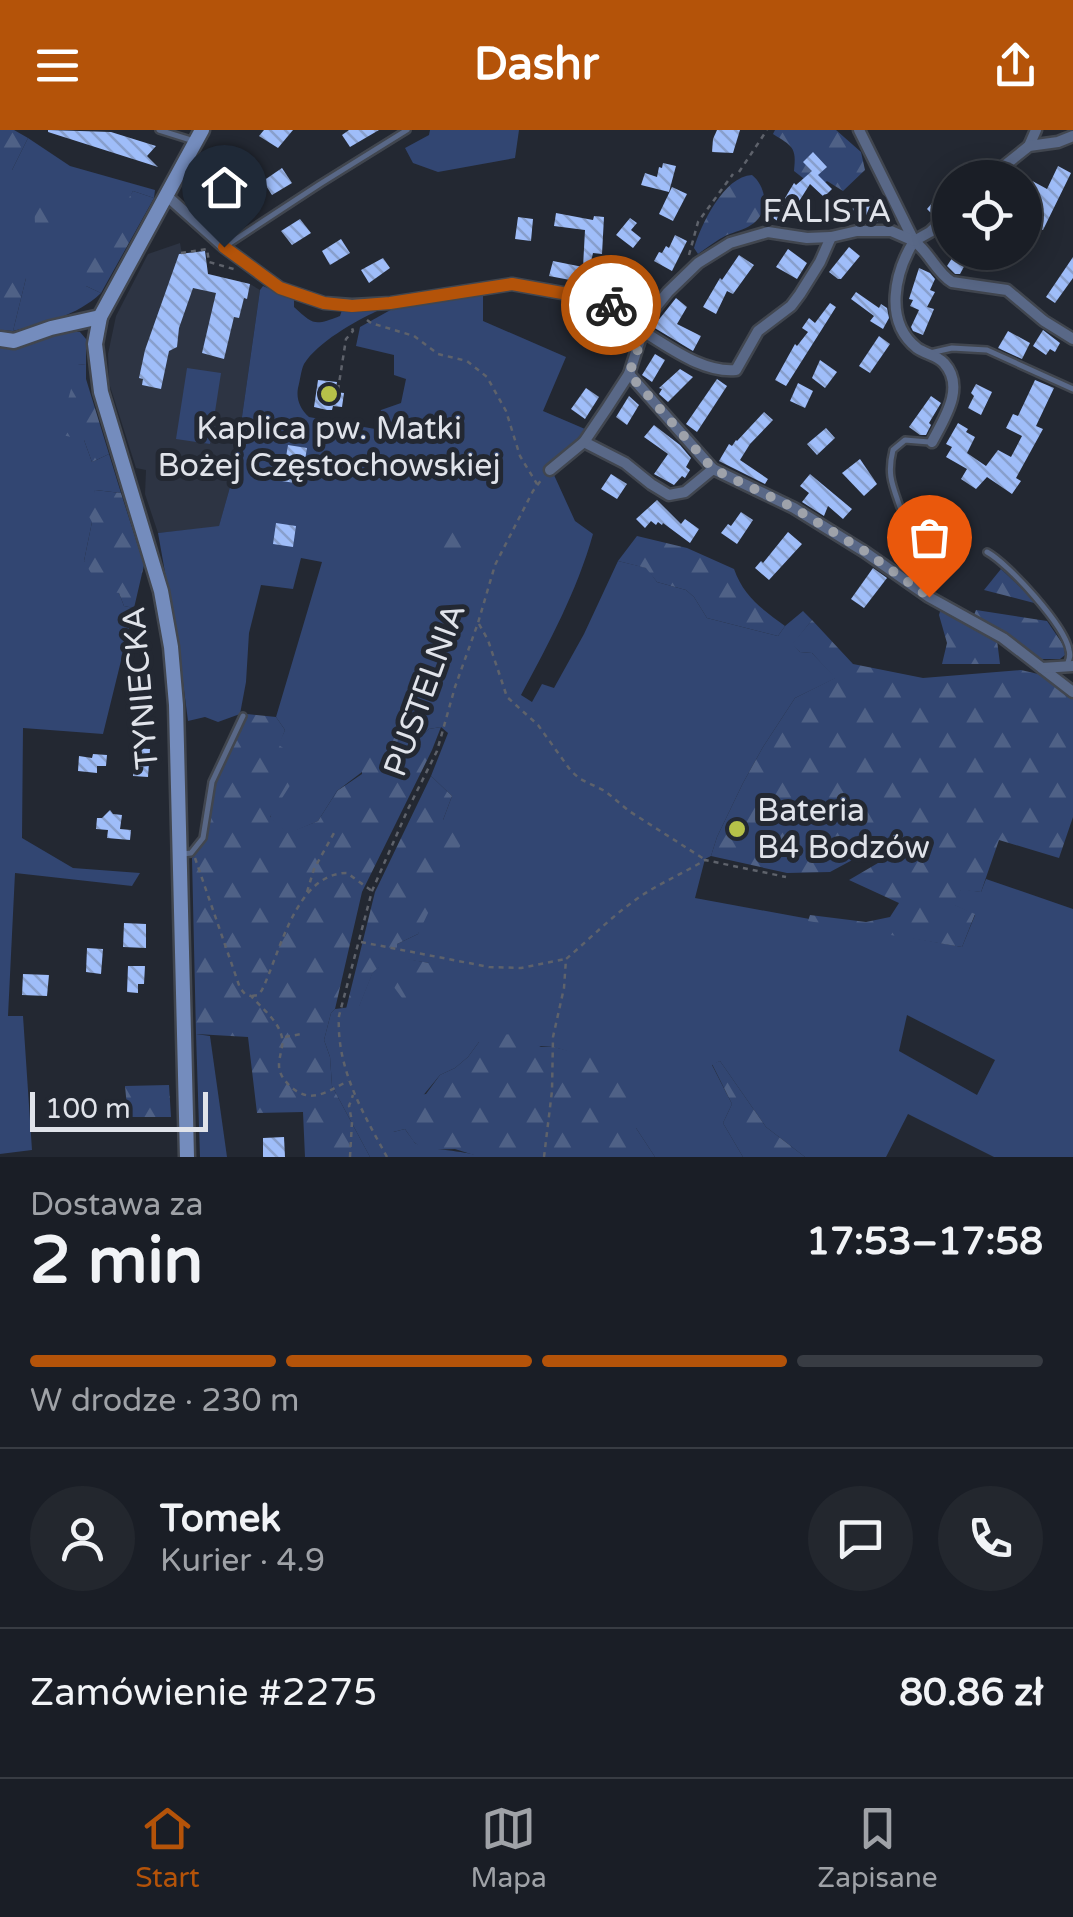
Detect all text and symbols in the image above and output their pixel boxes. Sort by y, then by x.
icon: menu [30,38,85,93]
text: Dashr [474,38,599,92]
icon: share [988,38,1043,93]
pin [182,145,267,248]
icon: home [197,160,252,215]
map controls [932,160,1042,270]
button: locate [932,160,1042,270]
street label: FALISTA [762,193,892,231]
courier [561,255,661,355]
icon: bike [584,278,639,333]
marker: Kaplica pw. Matki Bożej Częstochowskiej [318,383,340,405]
place label: Kaplica pw. Matki Bożej Częstochowskiej [157,410,501,485]
pin [887,495,972,598]
icon: bag [902,510,957,565]
street label: PUSTELNIA [376,598,474,782]
street label: TYNIECKA [115,605,167,771]
place label: Bateria B4 Bodzów [757,792,930,867]
marker: Bateria B4 Bodzów [726,818,748,840]
scale bar [30,1087,208,1131]
text: 100 m [45,1092,131,1126]
text: Dostawa za [30,1186,203,1224]
text: 17:53–17:58 [806,1219,1043,1265]
text: 2 min [30,1222,203,1301]
text: W drodze · 230 m [30,1382,299,1420]
button: person [30,1486,135,1591]
button: chat [808,1486,913,1591]
button: phone [938,1486,1043,1591]
text: Tomek [160,1496,281,1542]
text: Kurier · 4.9 [160,1542,325,1580]
text: Zamówienie #2275 [30,1670,377,1716]
text: 80.86 zł [899,1670,1043,1716]
tab: Start [135,1801,200,1895]
tab: Mapa [470,1801,547,1895]
tab: Zapisane [817,1801,938,1895]

